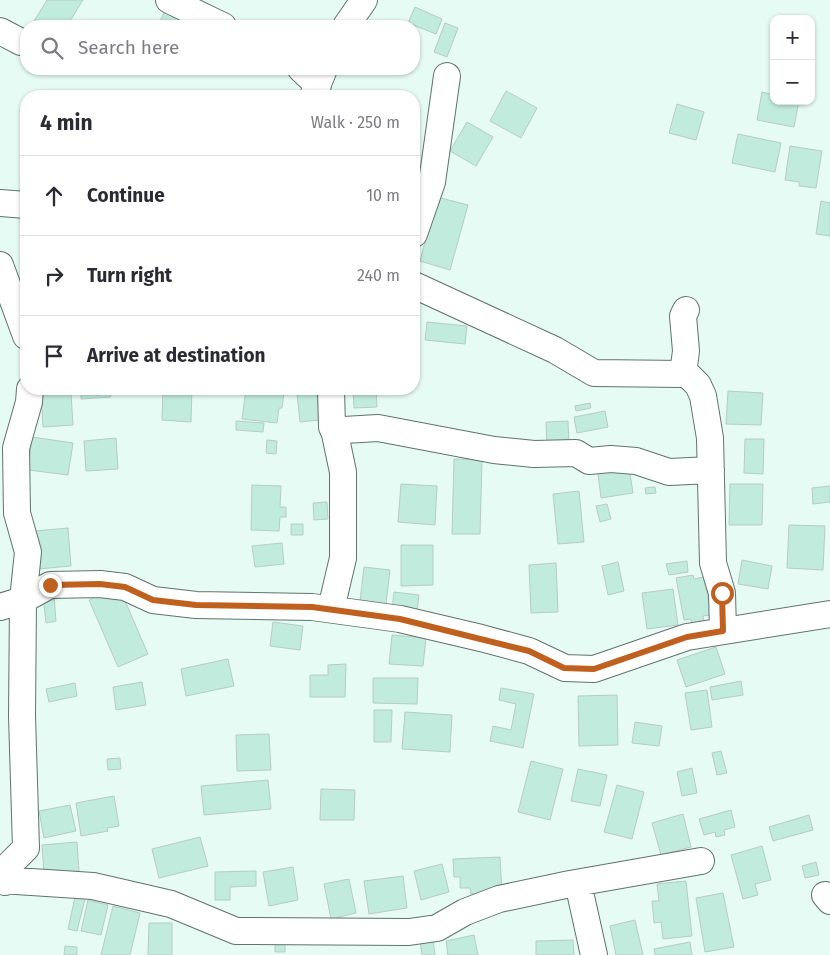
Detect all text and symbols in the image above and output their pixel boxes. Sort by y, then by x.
map controls [770,15,815,105]
button: + [770,15,815,60]
search box [20,20,420,75]
icon: search [38,34,66,62]
text: Search here [78,36,179,59]
button: − [770,60,815,105]
text: 4 min [40,110,93,136]
text: Walk · 250 m [311,113,400,132]
icon: ahead [40,182,68,210]
text: Continue [87,184,165,207]
text: 10 m [366,186,400,205]
icon: right [40,262,68,290]
text: Turn right [87,264,172,287]
text: 240 m [357,266,400,285]
icon: arrive [40,342,68,370]
text: Arrive at destination [87,344,266,367]
route end [39,574,62,597]
route start [711,582,734,605]

